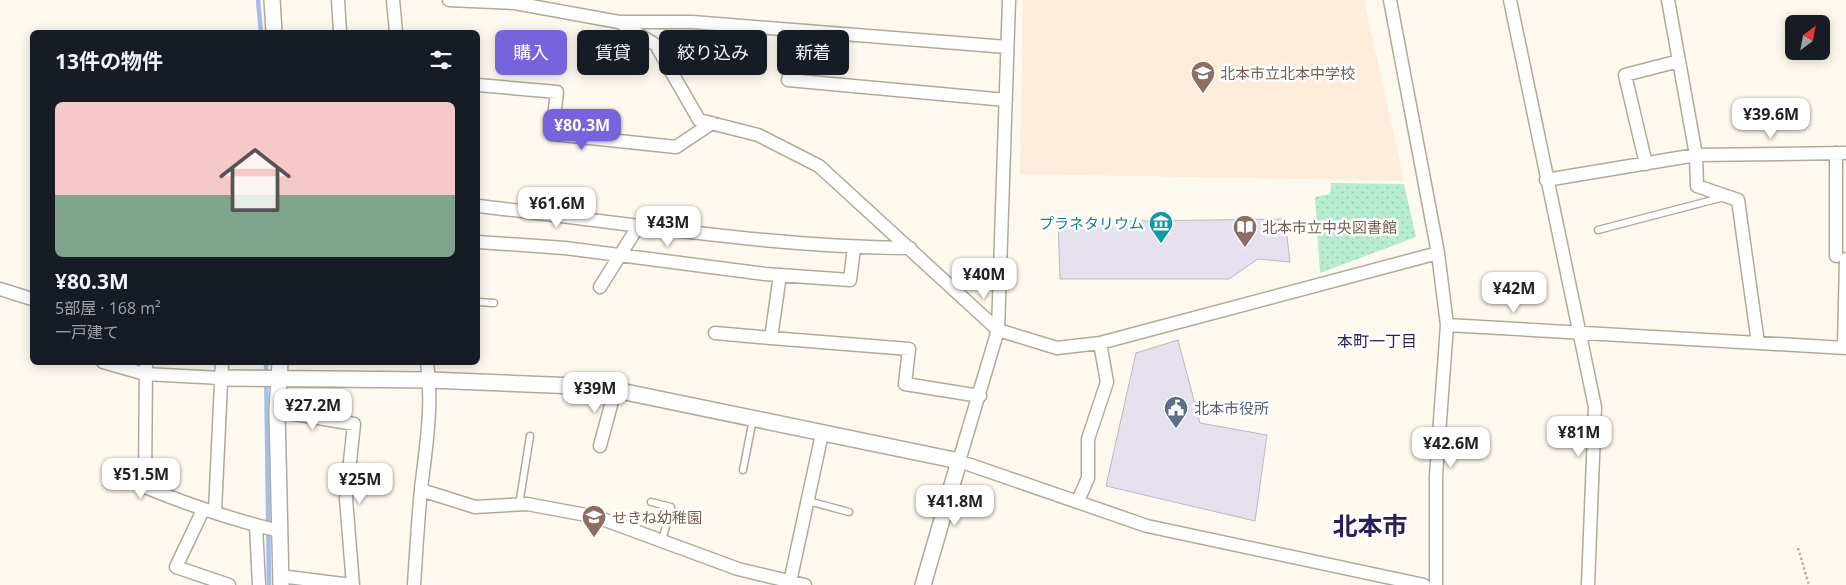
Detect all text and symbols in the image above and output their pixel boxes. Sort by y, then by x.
north arrow [1785,15,1830,60]
map controls [1785,15,1830,60]
chip: 購入 [495,30,567,75]
chip: 賃貸 [577,30,649,75]
chip: 絞り込み [659,30,767,75]
chip: 新着 [777,30,849,75]
icon: filters [427,46,455,74]
text: 13件の物件 [55,47,163,75]
school or university icon: 北本市立北本中学校 [1190,60,1216,94]
place label: 北本市立北本中学校 [1220,63,1355,83]
pin: ¥39.6M [1730,98,1812,140]
text: ¥39.6M [1743,103,1799,125]
pin: ¥80.3M [541,108,623,151]
text: ¥80.3M [554,114,610,136]
icon: home [210,135,300,225]
pin: ¥61.6M [516,186,598,229]
text: ¥61.6M [529,192,585,214]
pin: ¥43M [638,206,698,248]
museum icon: プラネタリウム [1148,210,1174,244]
text: ¥43M [647,211,689,233]
place label: プラネタリウム [1039,213,1144,233]
library icon: 北本市立中央図書館 [1232,214,1258,248]
place label: 北本市立中央図書館 [1262,217,1397,237]
pin: ¥40M [954,258,1014,300]
text: ¥40M [963,263,1005,285]
text: ¥80.3M [55,267,129,295]
pin: ¥42M [1484,272,1544,314]
text: ¥42M [1493,277,1535,299]
text: 5部屋 · 168 m² [55,297,161,319]
text: 一戸建て [55,321,119,343]
district label: 本町一丁目 [1337,330,1417,352]
pin: ¥39M [565,372,625,414]
text: ¥39M [574,377,616,399]
pin: ¥27.2M [272,388,354,431]
text: ¥27.2M [285,394,341,416]
public building icon: 北本市役所 [1163,395,1189,429]
place label: 北本市役所 [1194,398,1269,418]
pin: ¥81M [1549,416,1609,458]
text: ¥81M [1558,421,1600,443]
pin: ¥42.6M [1410,426,1492,469]
text: ¥42.6M [1423,432,1479,454]
pin: ¥51.5M [100,458,182,500]
pin: ¥25M [330,462,390,505]
text: ¥51.5M [113,463,169,485]
text: ¥25M [339,468,381,490]
pin: ¥41.8M [914,484,996,527]
text: ¥41.8M [927,490,983,512]
school or university icon: せきね幼稚園 [581,504,607,538]
place label: せきね幼稚園 [612,507,702,527]
district label: 北本市 [1332,508,1408,542]

